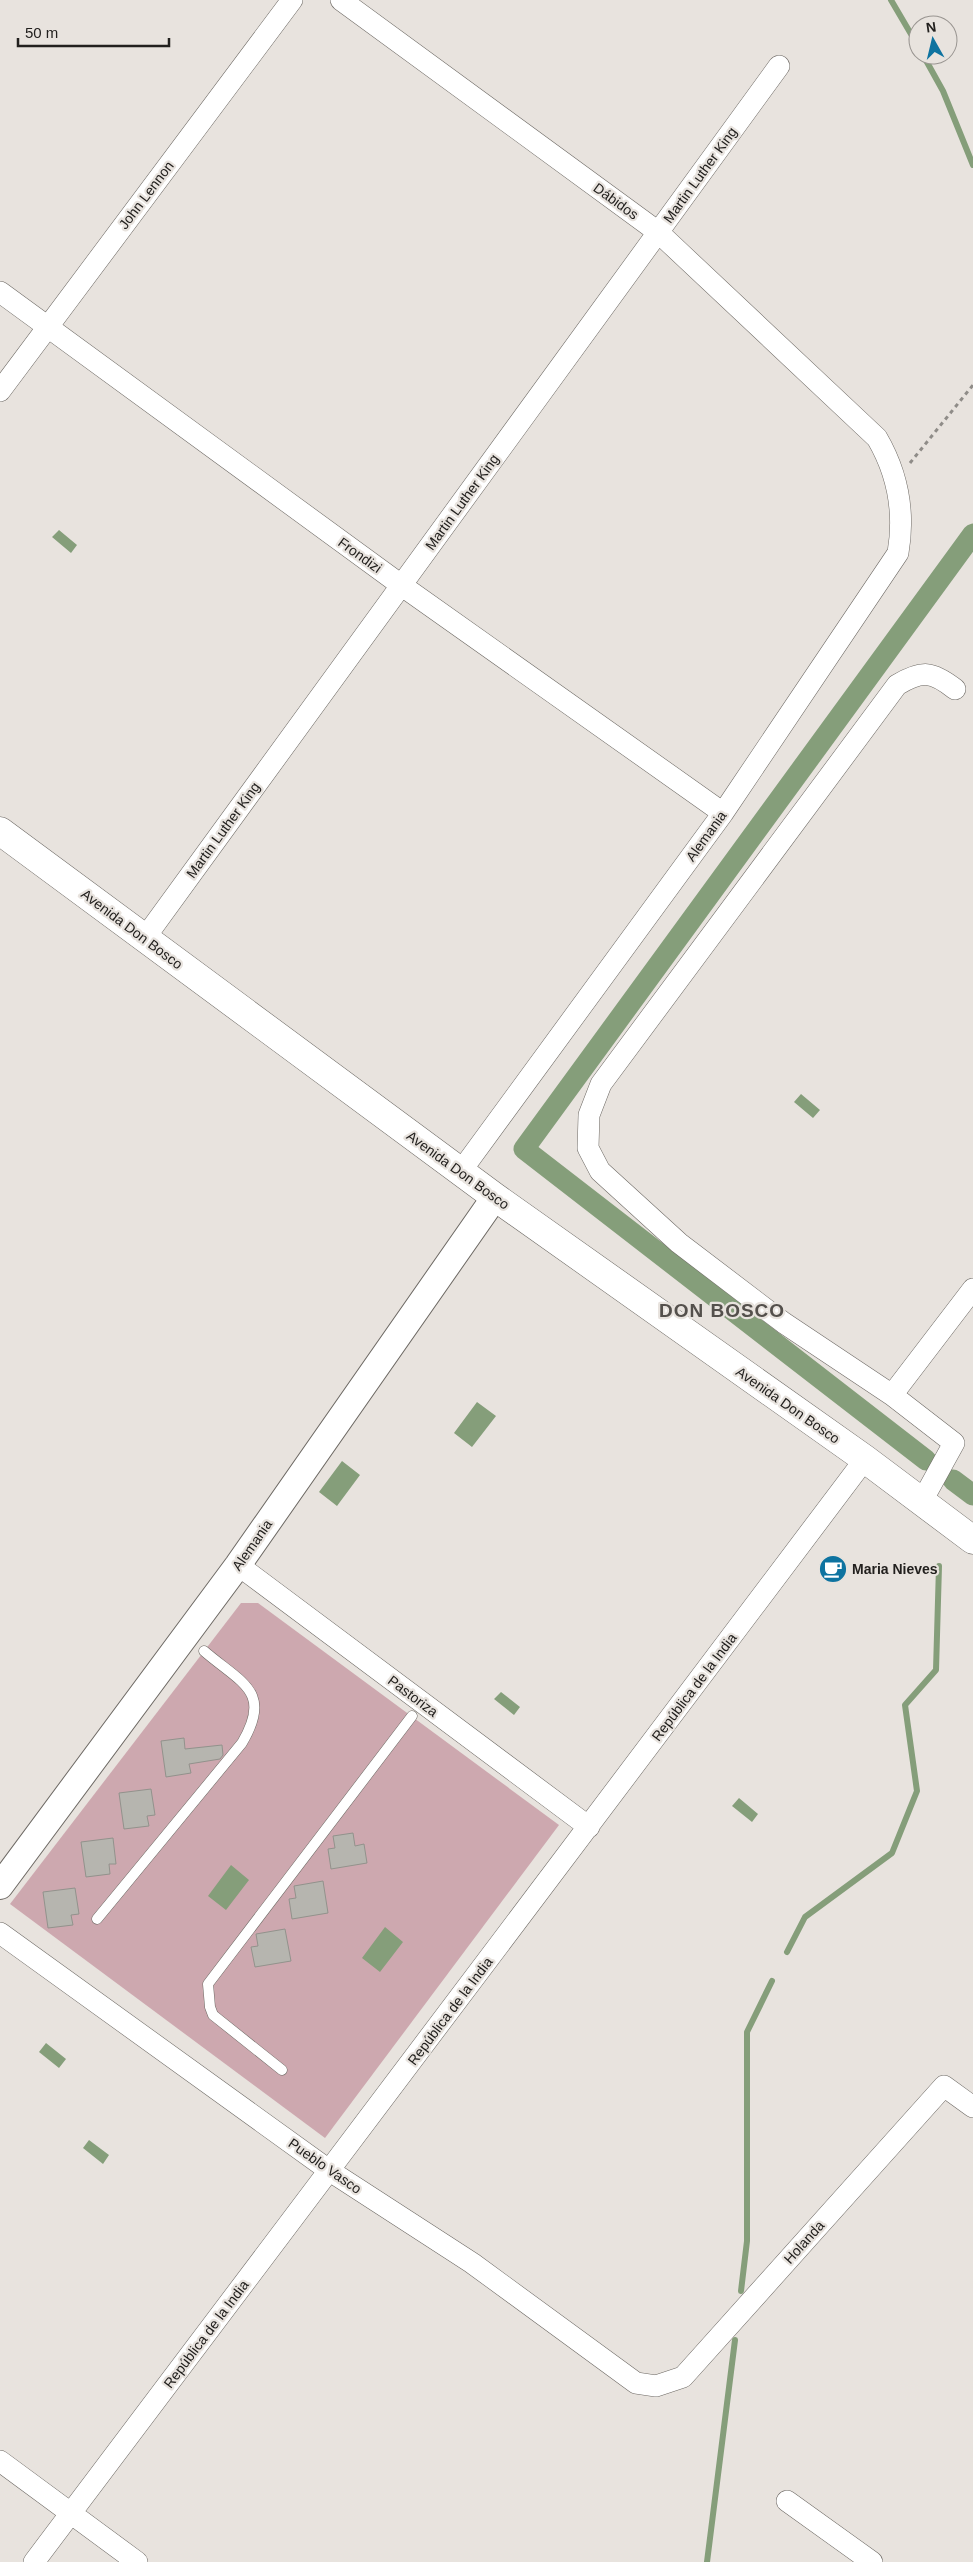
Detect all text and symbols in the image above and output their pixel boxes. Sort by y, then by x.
scale bar [18,15,169,47]
north arrow [908,15,958,65]
text: N [925,18,937,36]
text: 50 m [25,24,58,41]
street label: Martin Luther King [660,124,740,226]
street label: John Lennon [115,158,177,232]
street label: Dábidos [591,179,641,223]
street label: Martin Luther King [422,451,502,553]
street label: Frondizi [335,534,385,576]
street label: Martin Luther King [183,779,263,881]
street label: Alemania [682,808,730,864]
street label: Avenida Don Bosco [78,886,186,972]
street label: Avenida Don Bosco [404,1127,513,1213]
district label: DON BOSCO [659,1300,785,1321]
street label: Avenida Don Bosco [733,1363,843,1447]
street label: Alemania [229,1516,275,1573]
cafe icon: Maria Nieves [818,1554,848,1584]
place label: Maria Nieves [852,1561,938,1577]
street label: República de la India [648,1630,740,1744]
street label: Pastoriza [385,1672,441,1720]
street label: República de la India [404,1954,496,2068]
street label: Pueblo Vasco [285,2135,365,2197]
street label: Holanda [781,2217,828,2267]
street label: República de la India [160,2277,252,2391]

